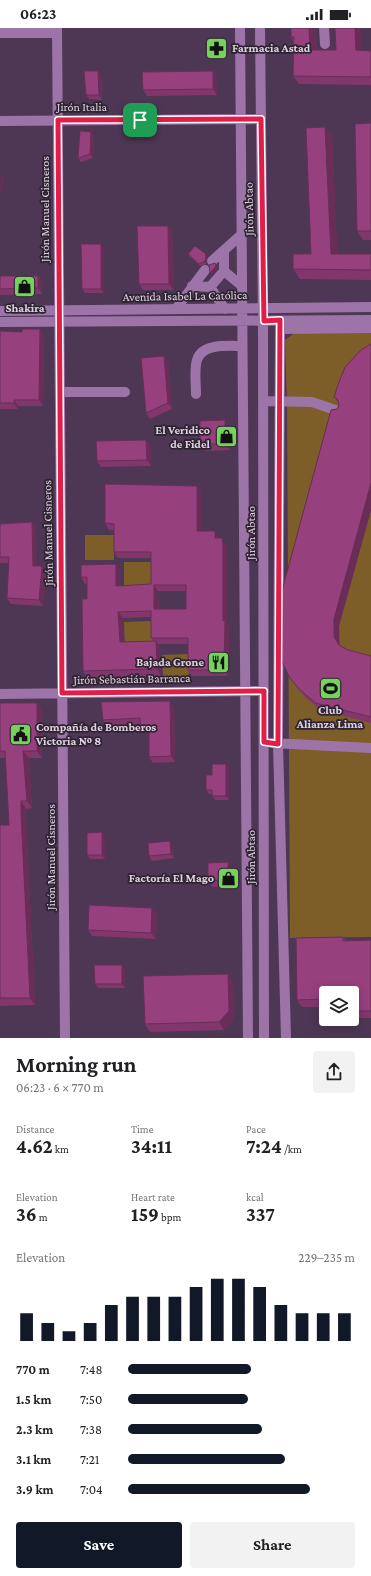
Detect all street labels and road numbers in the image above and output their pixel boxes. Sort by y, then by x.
street label: Jirón Italia [56,100,108,114]
street label: Jirón Manuel Cisneros [38,156,52,263]
street label: Jirón Abtao [242,182,256,237]
street label: Avenida Isabel La Católica [123,288,248,304]
street label: Jirón Manuel Cisneros [40,480,56,587]
street label: Jirón Abtao [244,506,258,561]
street label: Jirón Sebastián Barranca [72,671,191,687]
street label: Jirón Manuel Cisneros [44,804,58,911]
street label: Jirón Abtao [244,830,258,885]

